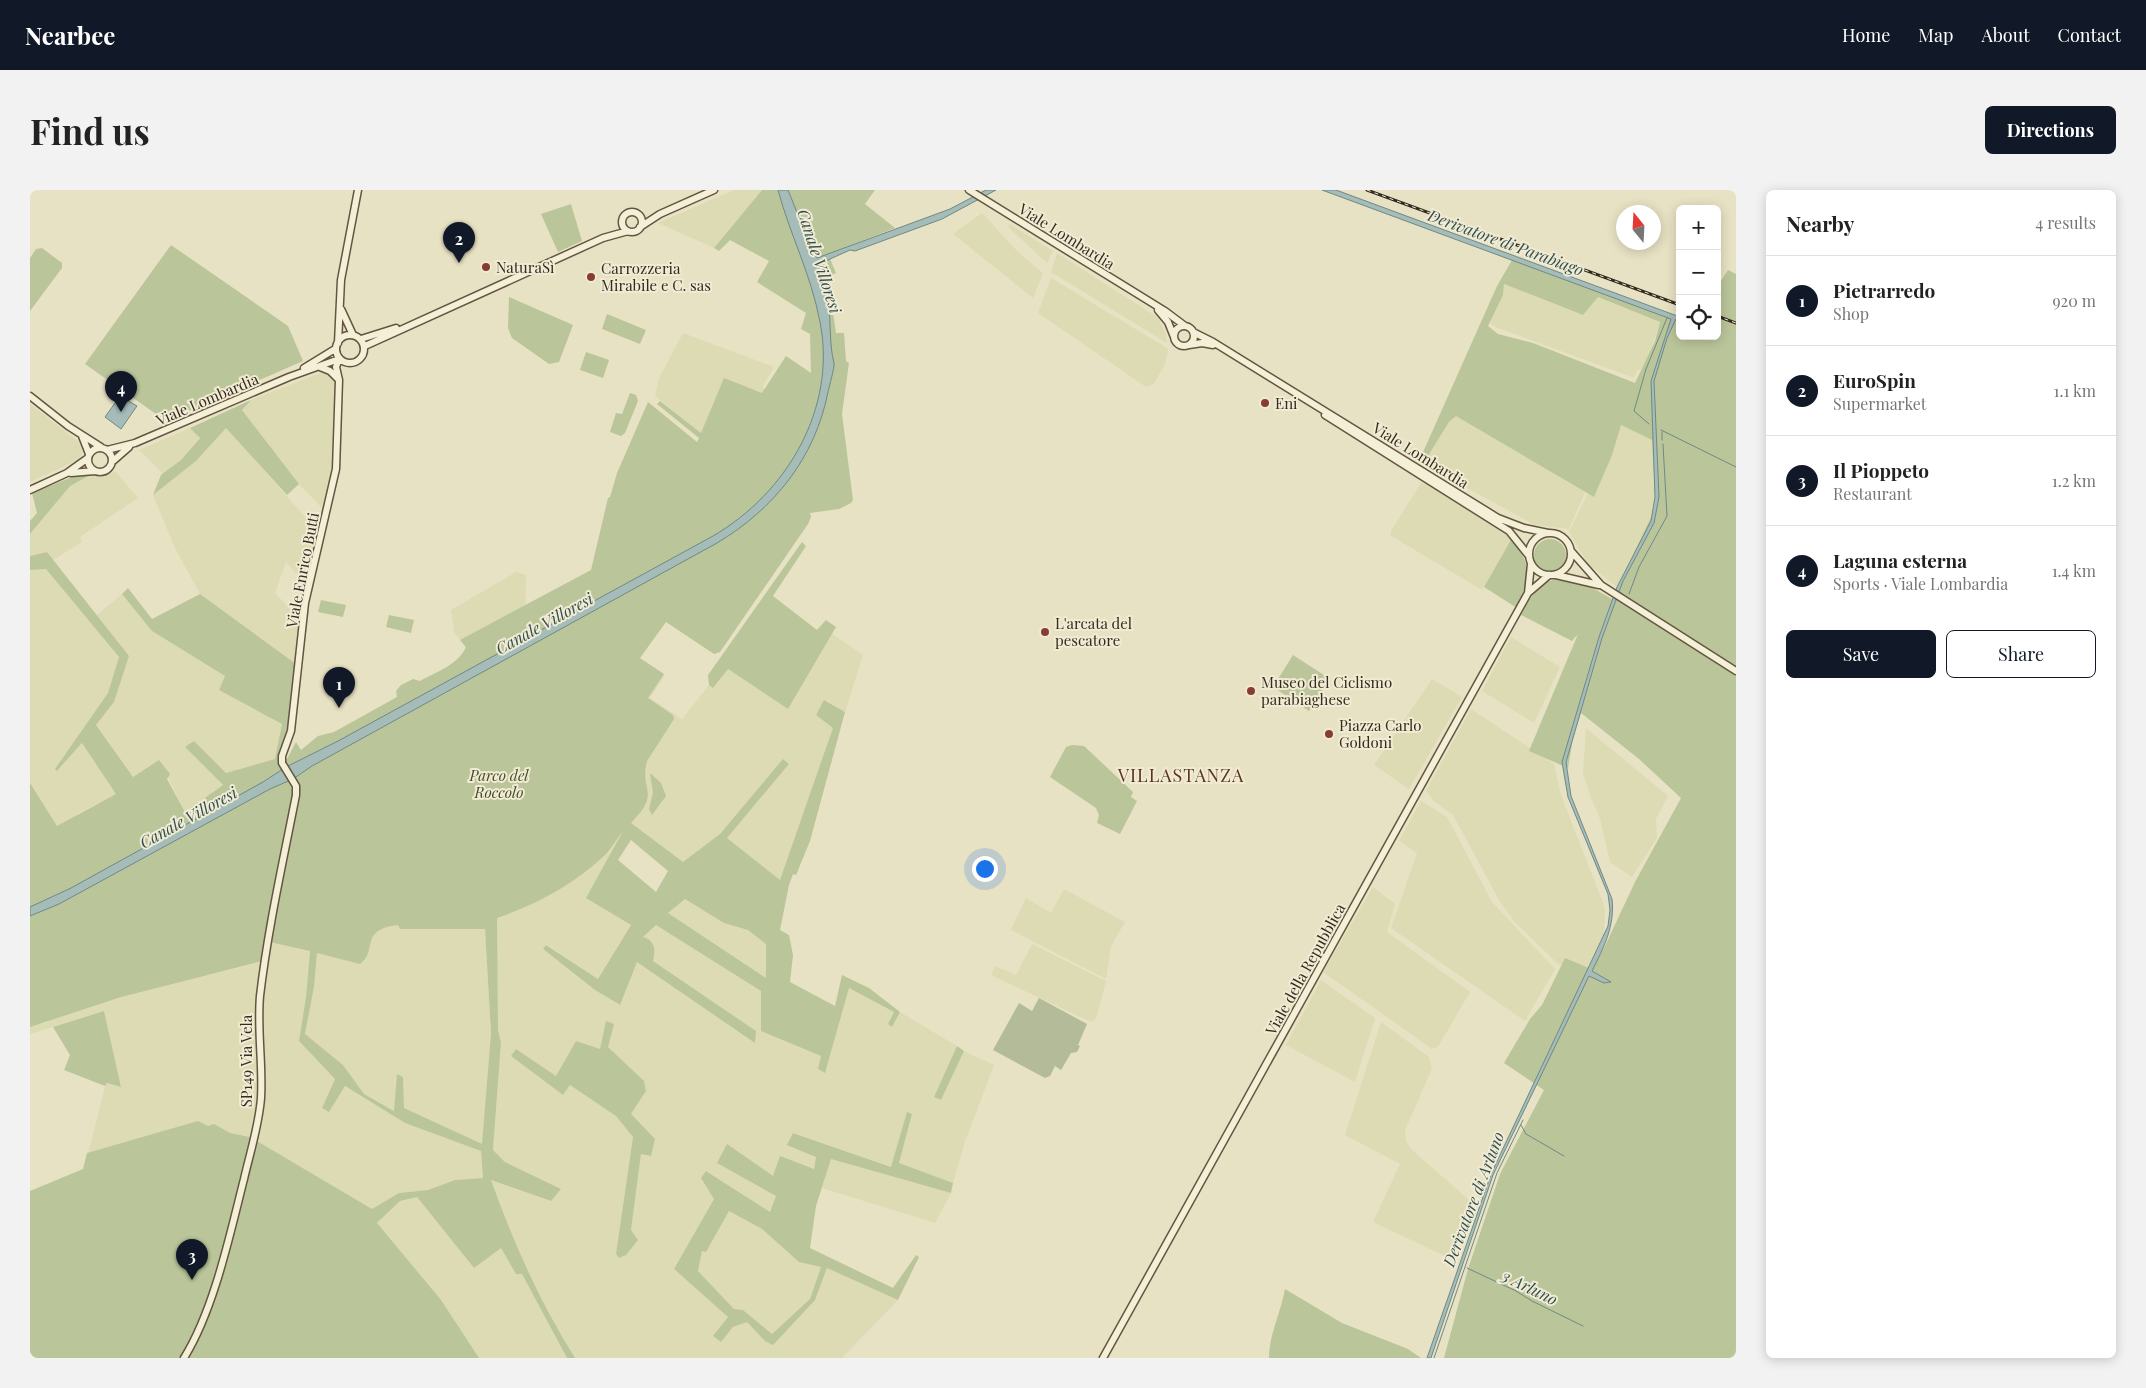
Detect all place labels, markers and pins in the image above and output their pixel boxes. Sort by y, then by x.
pin: 2 [443,222,475,263]
place label: NaturaSì [496,257,555,277]
place label: Carrozzeria Mirabile e C. sas [601,258,711,295]
marker: NaturaSì [480,261,492,273]
marker: Carrozzeria Mirabile e C. sas [585,271,597,283]
pin: 4 [105,371,137,412]
place label: Eni [1275,393,1298,413]
marker: Eni [1259,397,1271,409]
place label: L'arcata del pescatore [1055,613,1132,650]
marker: L'arcata del pescatore [1039,626,1051,638]
pin: 1 [323,667,355,708]
place label: Museo del Ciclismo parabiaghese [1261,672,1392,709]
marker: Museo del Ciclismo parabiaghese [1245,685,1257,697]
place label: Piazza Carlo Goldoni [1339,715,1421,752]
marker: Piazza Carlo Goldoni [1323,728,1335,740]
pin: 3 [176,1239,208,1280]

